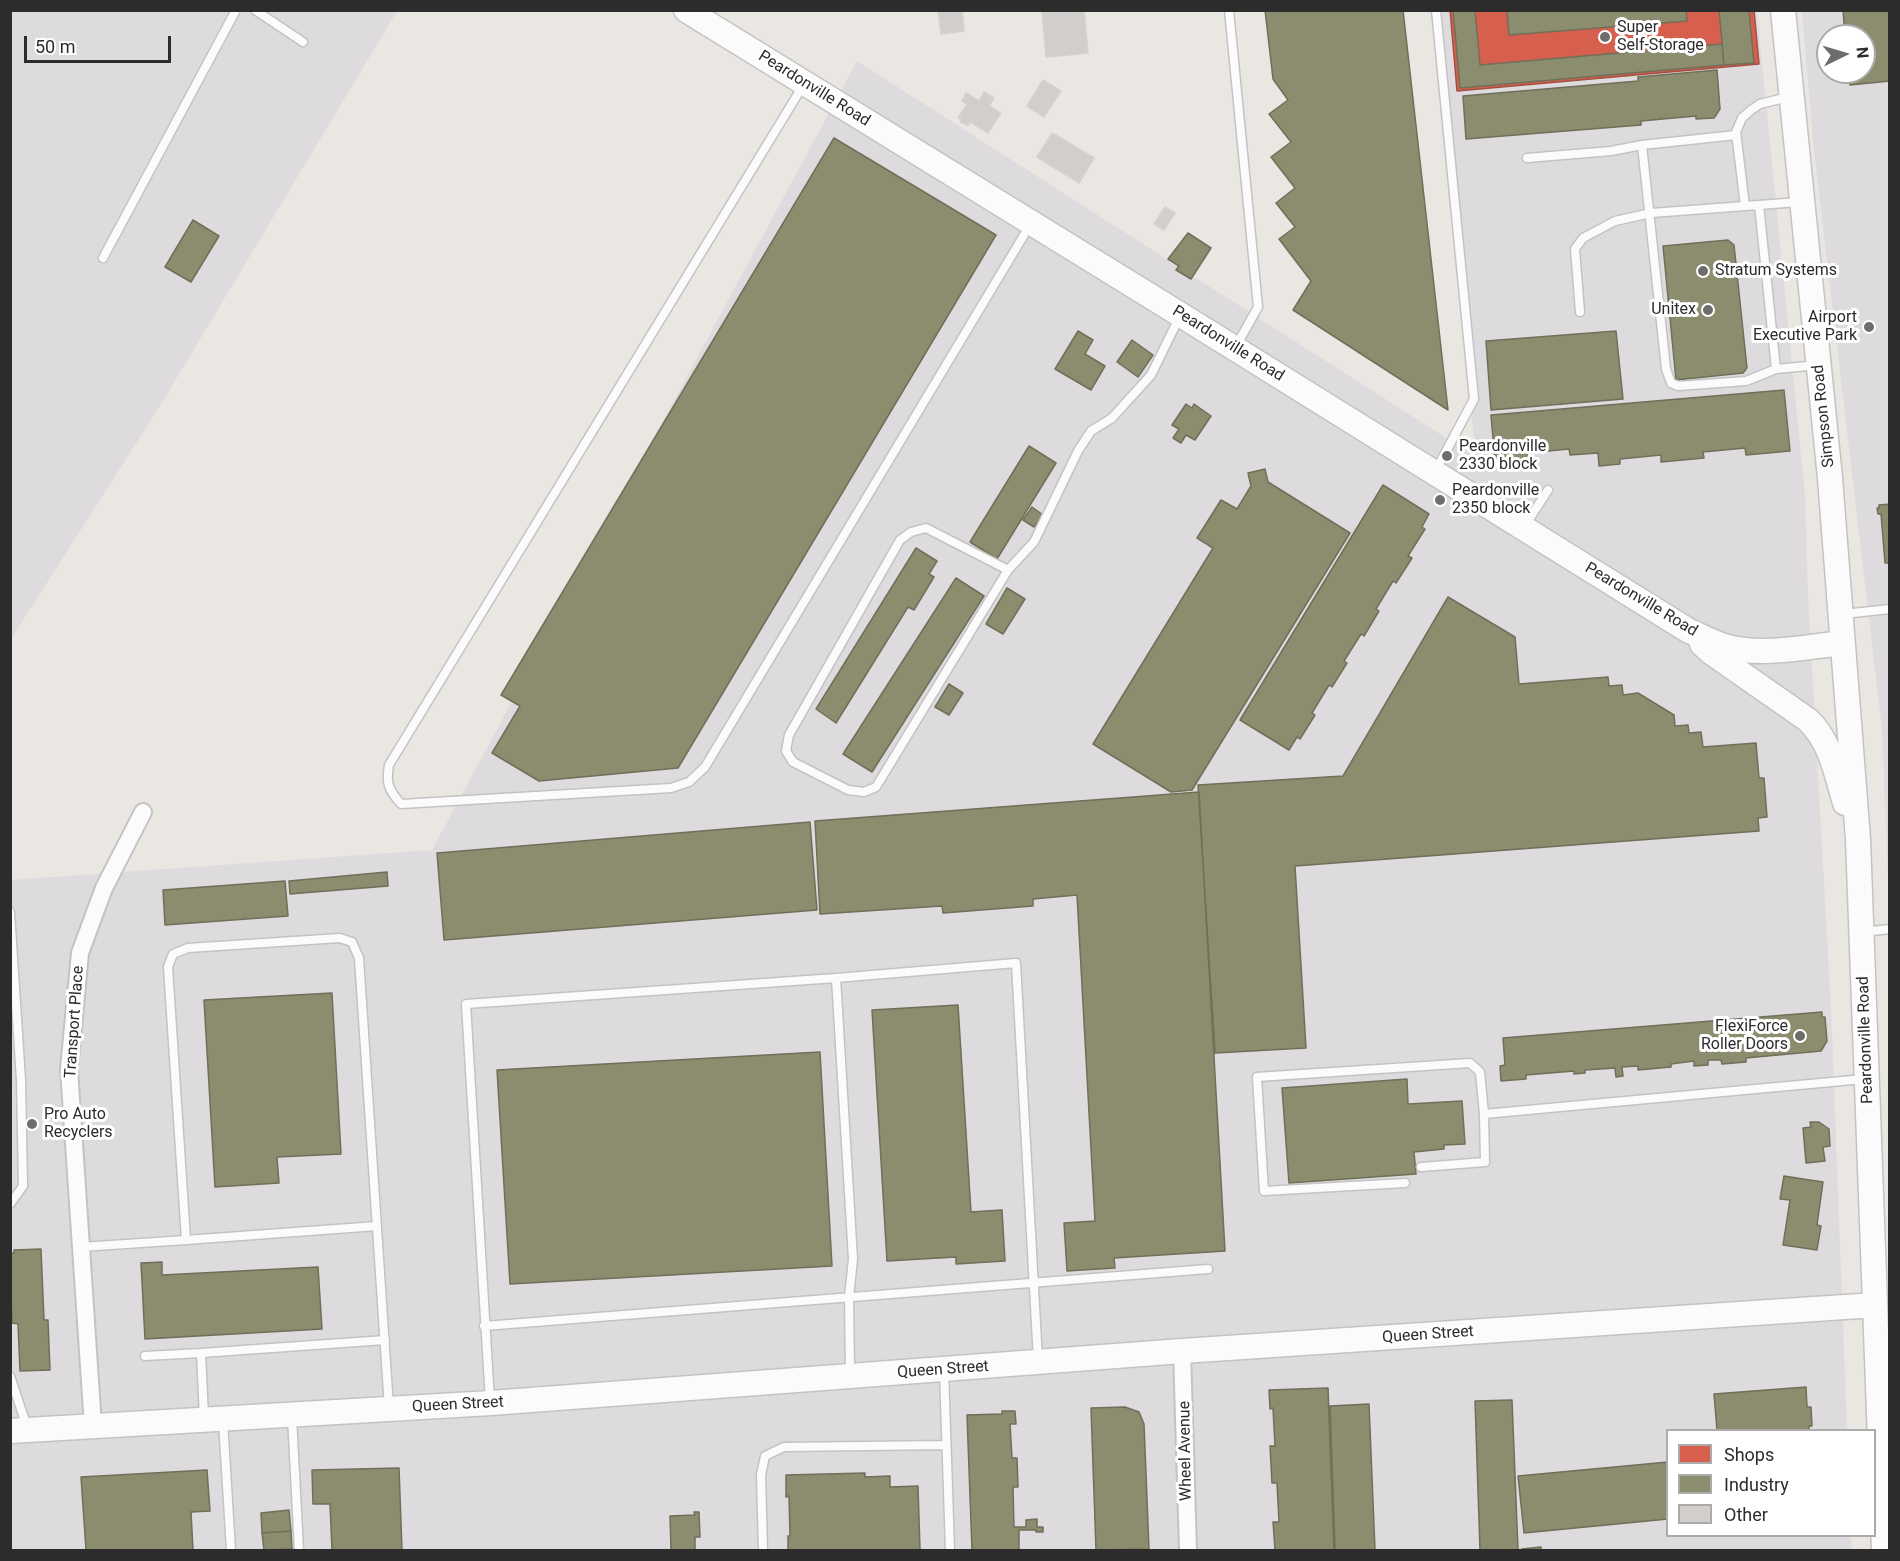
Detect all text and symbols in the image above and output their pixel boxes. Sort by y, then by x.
place label: Super Self-Storage [1617,18,1704,56]
scale bar [27,24,174,62]
north arrow [1816,24,1876,84]
marker: Super Self-Storage [1598,30,1612,44]
text: 50 m [35,36,75,57]
text: N [1852,46,1872,59]
street label: Peardonville Road [755,47,873,131]
place label: Stratum Systems [1715,261,1837,281]
marker: Stratum Systems [1696,264,1710,278]
place label: Unitex [1651,300,1696,320]
street label: Peardonville Road [1169,302,1287,386]
marker: Unitex [1701,303,1715,317]
place label: Airport Executive Park [1753,308,1857,346]
marker: Airport Executive Park [1862,320,1876,334]
street label: Simpson Road [1809,364,1839,468]
place label: Peardonville 2330 block [1459,437,1546,475]
marker: Peardonville 2330 block [1440,449,1454,463]
place label: Peardonville 2350 block [1452,481,1539,519]
marker: Peardonville 2350 block [1433,493,1447,507]
street label: Peardonville Road [1581,559,1701,641]
street label: Transport Place [61,965,89,1079]
street label: Peardonville Road [1854,976,1878,1104]
place label: FlexiForce Roller Doors [1701,1017,1788,1055]
marker: FlexiForce Roller Doors [1793,1029,1807,1043]
place label: Pro Auto Recyclers [44,1105,113,1143]
marker: Pro Auto Recyclers [25,1117,39,1131]
street label: Queen Street [1382,1322,1474,1348]
street label: Queen Street [897,1357,989,1383]
street label: Queen Street [412,1393,504,1417]
street label: Wheel Avenue [1176,1401,1196,1501]
legend [1666,1429,1876,1537]
text: Shops [1724,1444,1774,1465]
text: Industry [1724,1474,1789,1495]
text: Other [1724,1504,1768,1525]

